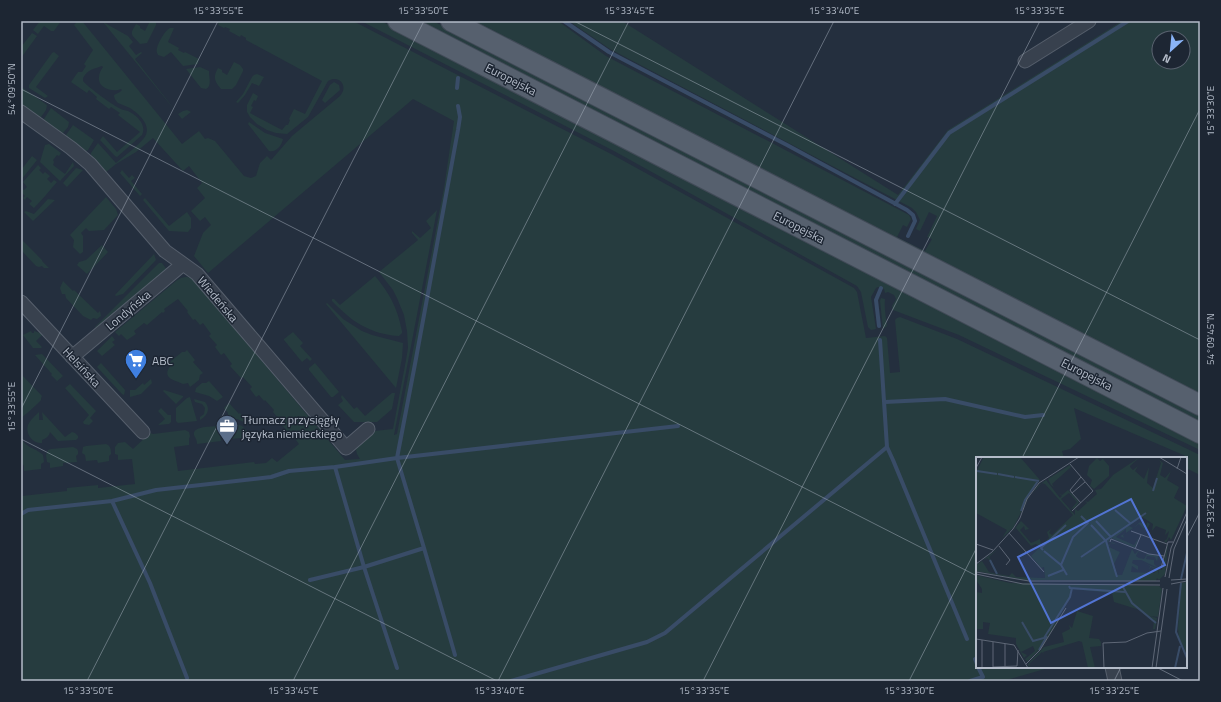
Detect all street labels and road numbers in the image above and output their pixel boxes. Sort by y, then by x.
street label: Europejska [482,58,540,100]
street label: Europejska [770,206,828,248]
street label: Wiedeńska [193,272,243,326]
street label: Londyńska [101,285,155,335]
street label: Helsińska [58,343,106,391]
street label: Europejska [1058,353,1116,395]

